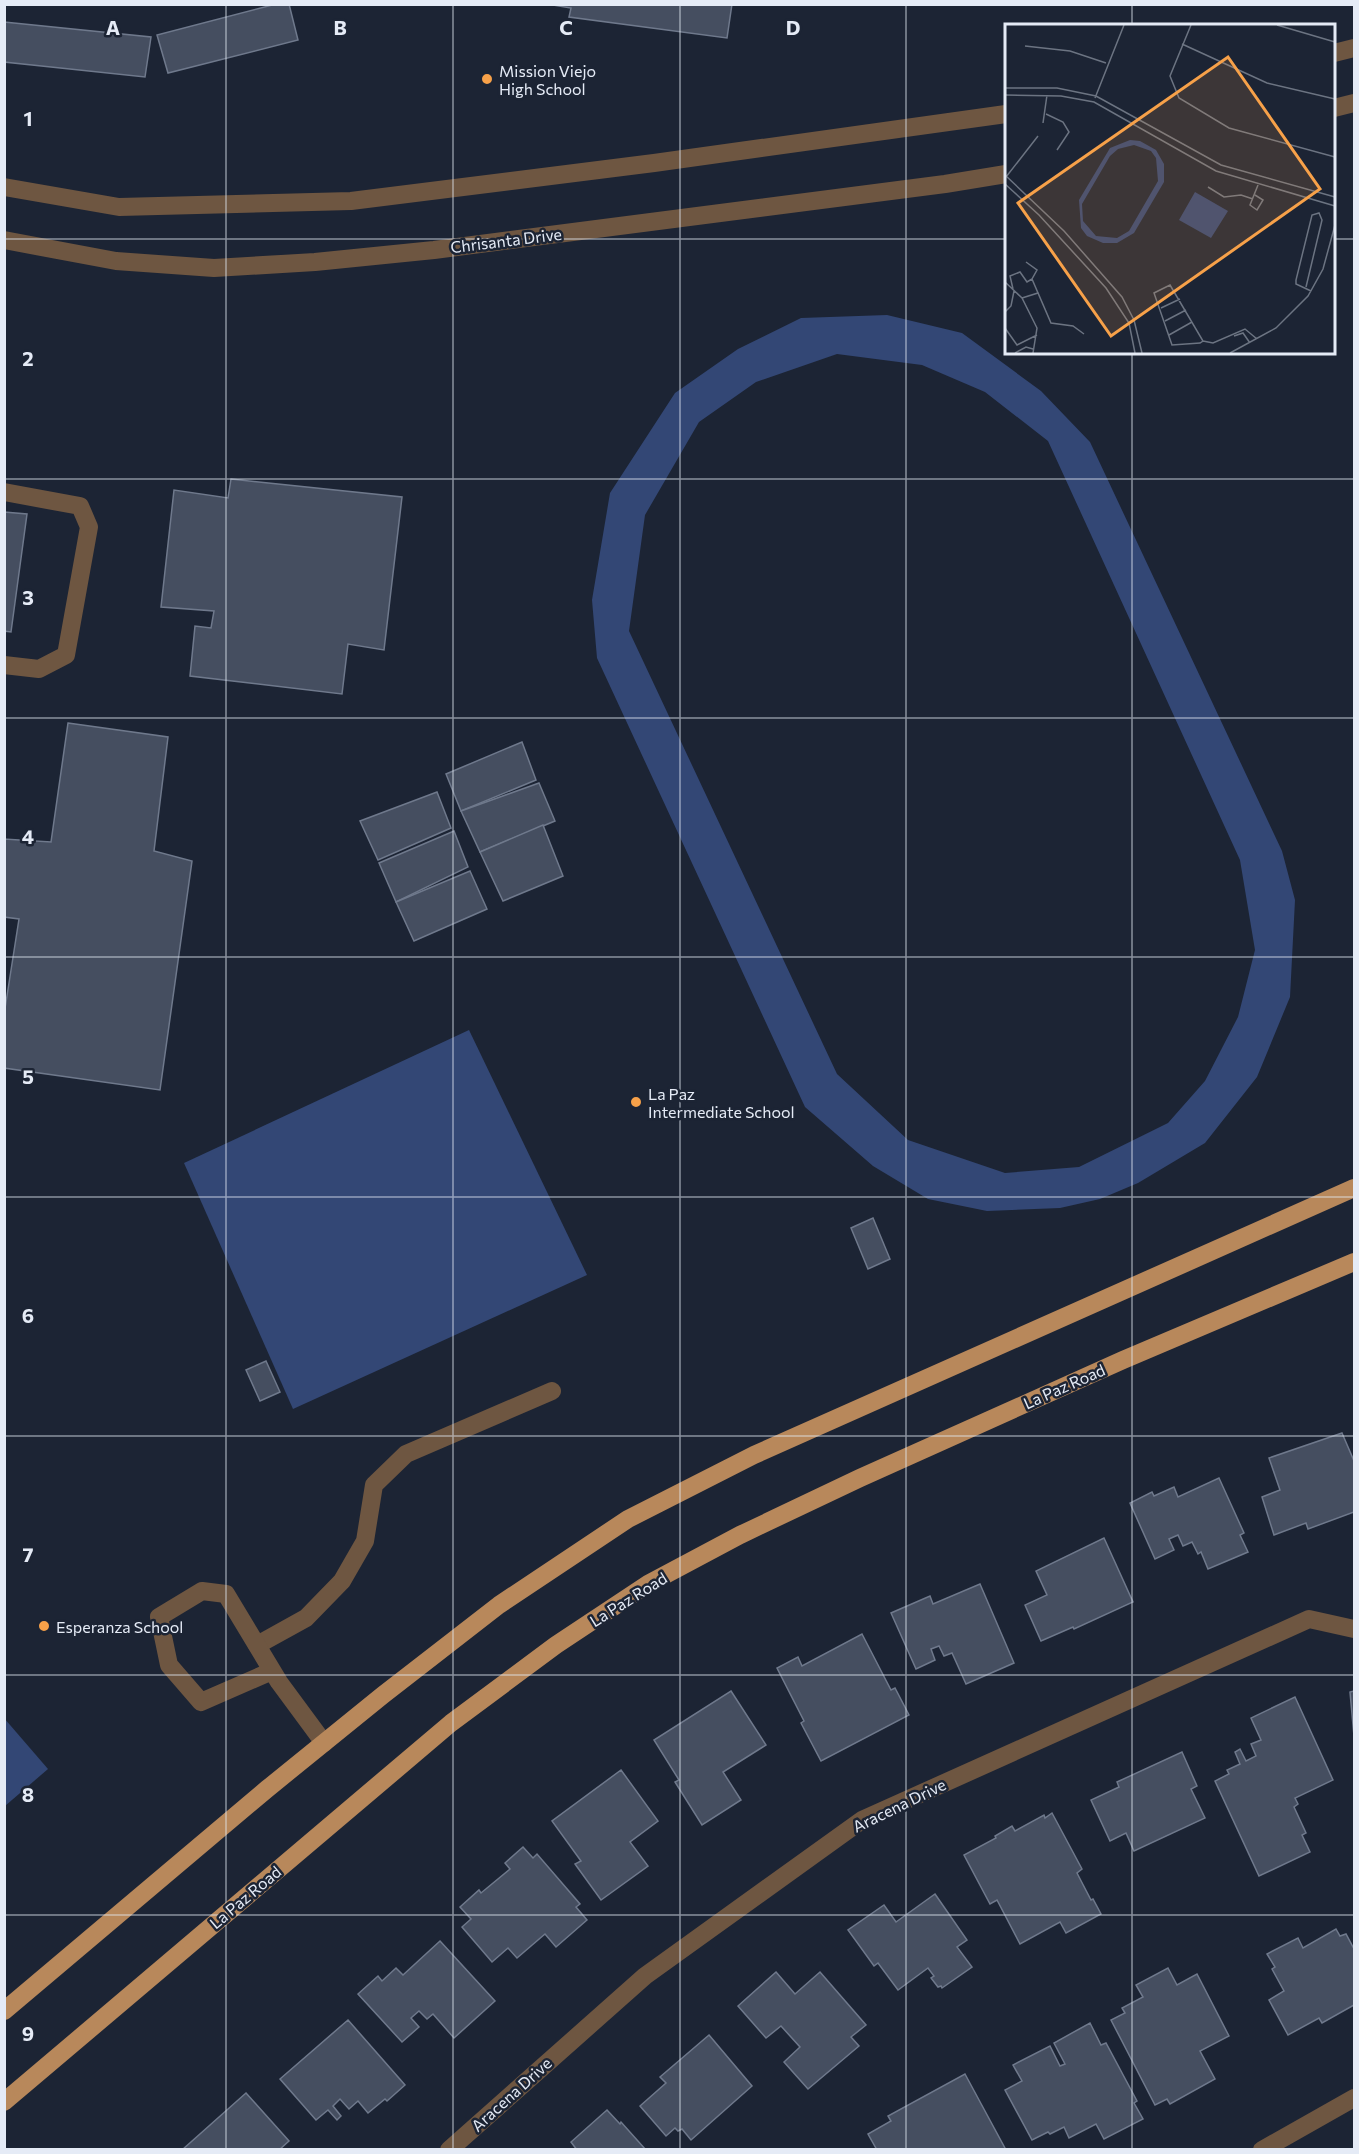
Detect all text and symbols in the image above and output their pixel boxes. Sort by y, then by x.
text: A [106,15,120,39]
text: B [333,15,347,39]
text: C [559,15,573,39]
text: D [786,15,800,39]
inset map [1005,24,1335,354]
place label: Mission Viejo High School [499,61,596,98]
marker: Mission Viejo High School [480,72,494,86]
text: 1 [23,106,33,130]
street label: Chrisanta Drive [449,224,563,256]
text: 2 [22,346,34,370]
text: 3 [22,585,34,609]
text: 4 [22,824,34,848]
text: 5 [22,1064,34,1088]
place label: La Paz Intermediate School [648,1084,795,1121]
marker: La Paz Intermediate School [629,1095,643,1109]
text: 6 [22,1303,34,1327]
street label: La Paz Road [1020,1360,1108,1412]
text: 7 [23,1542,34,1566]
street label: La Paz Road [586,1568,670,1630]
place label: Esperanza School [56,1617,183,1636]
marker: Esperanza School [37,1619,51,1633]
street label: Aracena Drive [849,1774,949,1836]
text: 8 [22,1782,34,1806]
street label: La Paz Road [205,1862,285,1932]
text: 9 [22,2021,34,2045]
street label: Aracena Drive [467,2053,555,2135]

